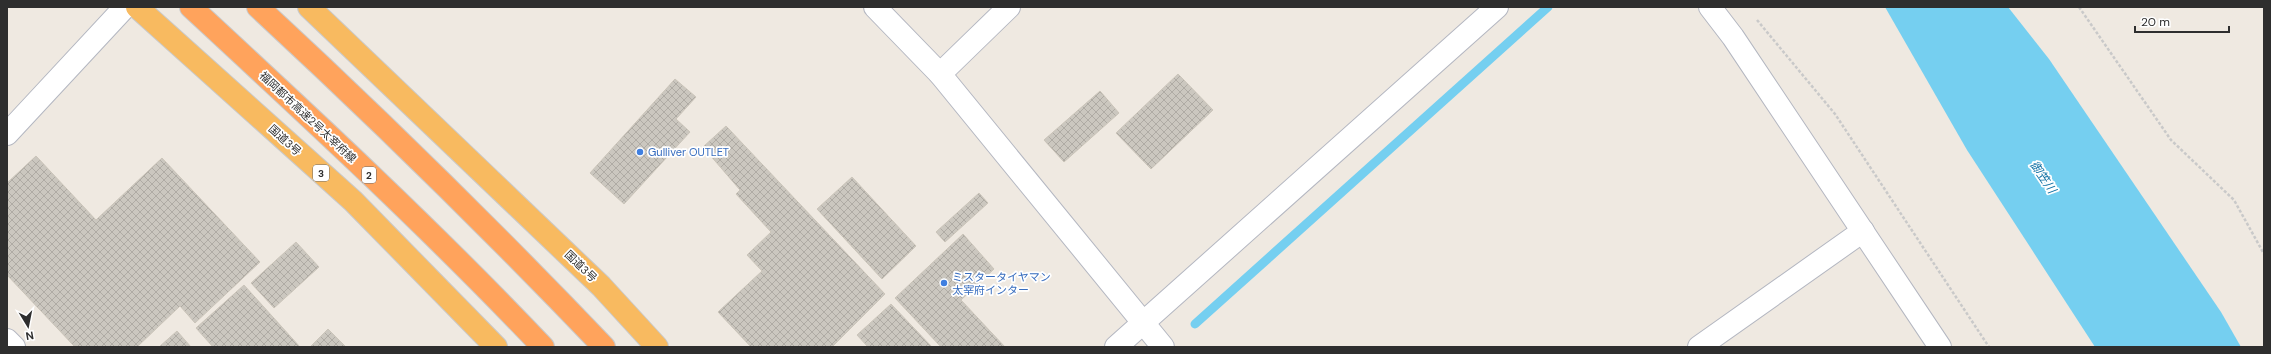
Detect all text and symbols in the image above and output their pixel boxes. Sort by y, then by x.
scale bar [2135,8,2229,34]
text: 20 m [2141,14,2170,30]
street label: 福岡都市高速2号太宰府線 [257,68,359,166]
street label: 国道3号 [266,122,304,158]
place label: Gulliver OUTLET [648,145,729,159]
marker: Gulliver OUTLET [635,147,645,157]
water label: 御笠川 [2026,158,2061,198]
road number: 3 [313,165,329,181]
road number: 2 [362,167,376,183]
street label: 国道3号 [562,247,600,285]
place label: ミスタータイヤマン 太宰府インター [952,270,1051,297]
marker: ミスタータイヤマン 太宰府インター [939,278,949,288]
north arrow [8,306,48,346]
text: N [25,328,35,343]

